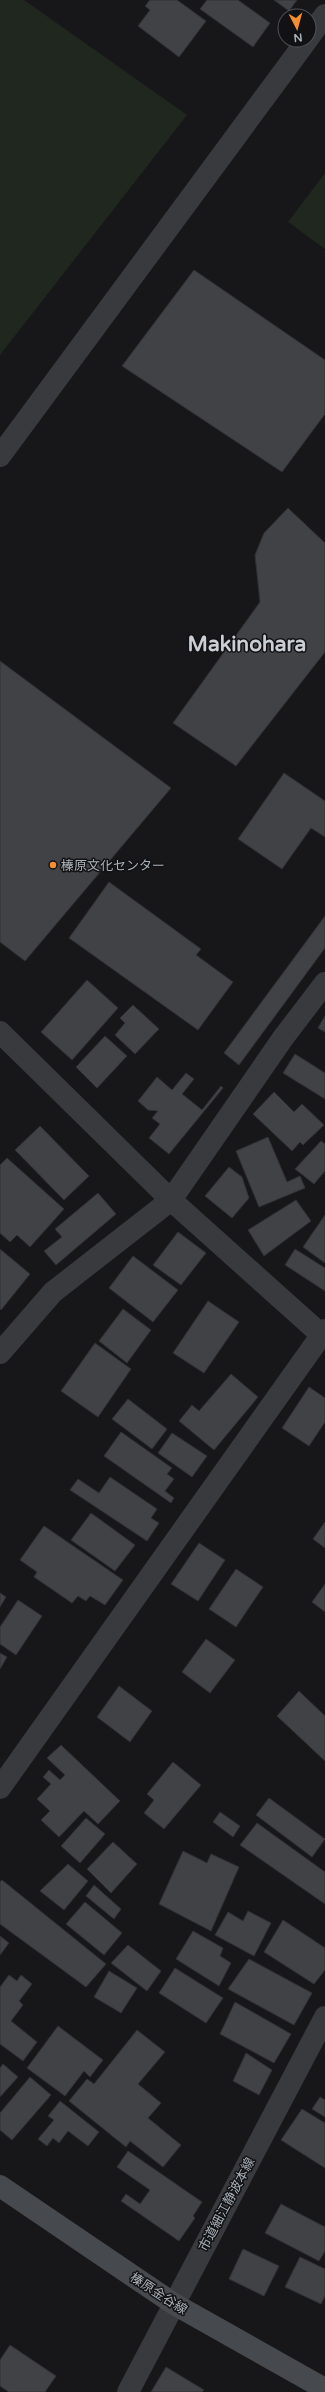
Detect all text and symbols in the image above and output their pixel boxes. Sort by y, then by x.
north arrow [277,8,317,48]
text: N [293,31,303,44]
district label: Makinohara [188,632,306,657]
place label: 榛原文化センター [61,858,165,874]
marker: 榛原文化センター [48,860,58,870]
street label: 市道細江静波本線 [195,2155,258,2254]
street label: 榛原金谷線 [127,2269,190,2318]

